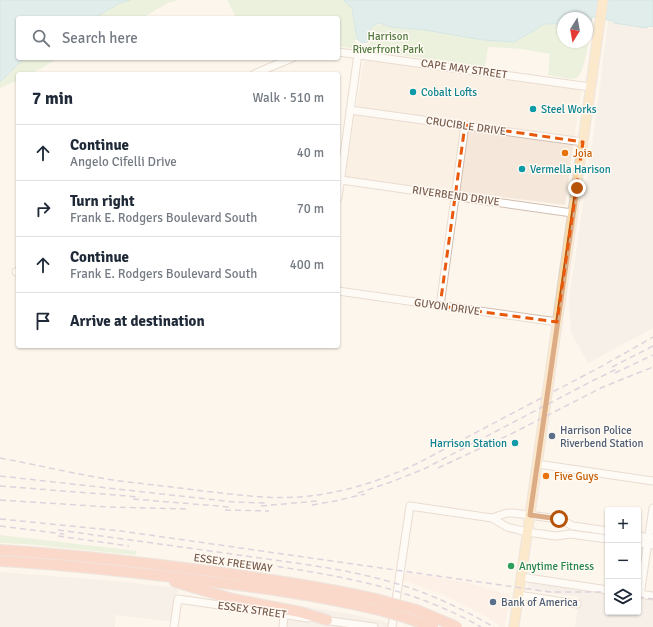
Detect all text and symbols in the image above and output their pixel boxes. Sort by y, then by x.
north arrow [557,12,593,48]
search box [16,16,340,60]
icon: search [30,27,52,49]
text: Search here [62,29,138,47]
park label: Harrison Riverfront Park [352,30,424,56]
street label: CAPE MAY STREET [420,57,509,82]
place label: Cobalt Lofts [421,86,477,99]
marker: Cobalt Lofts [408,87,418,97]
text: 7 min [32,88,73,109]
text: Walk · 510 m [253,90,324,106]
place label: Steel Works [541,103,597,116]
marker: Steel Works [528,104,538,114]
street label: CRUCIBLE DRIVE [425,114,507,138]
text: Continue [70,136,129,154]
icon: ahead [32,142,54,164]
text: 40 m [297,145,324,161]
place label: Joia [573,147,593,160]
marker: Joia [560,148,570,158]
text: Angelo Cifelli Drive [70,154,177,170]
place label: Vermella Harison [530,163,611,176]
marker: Vermella Harison [517,164,527,174]
route end [568,179,586,197]
street label: RIVERBEND DRIVE [411,183,501,209]
text: Turn right [70,192,135,210]
icon: right [32,198,54,220]
text: 70 m [297,201,324,217]
text: Frank E. Rodgers Boulevard South [70,210,257,226]
text: Continue [70,248,129,266]
icon: ahead [32,254,54,276]
text: 400 m [290,257,324,273]
text: Frank E. Rodgers Boulevard South [70,266,257,282]
street label: GUYON DRIVE [413,296,481,318]
icon: arrive [32,310,54,332]
text: Arrive at destination [70,312,205,330]
place label: Harrison Police Riverbend Station [560,424,644,450]
marker: Harrison Police Riverbend Station [547,431,557,441]
place label: Harrison Station [430,437,507,450]
marker: Harrison Station [510,438,520,448]
place label: Five Guys [554,470,599,483]
marker: Five Guys [541,471,551,481]
map controls [605,507,641,615]
button: + [605,507,641,543]
route start [550,510,568,528]
button: − [605,543,641,579]
street label: ESSEX FREEWAY [193,551,274,575]
place label: Anytime Fitness [519,560,594,573]
marker: Anytime Fitness [506,561,516,571]
button: layers [605,579,641,615]
place label: Bank of America [501,596,578,609]
marker: Bank of America [488,597,498,607]
street label: ESSEX STREET [217,599,288,621]

